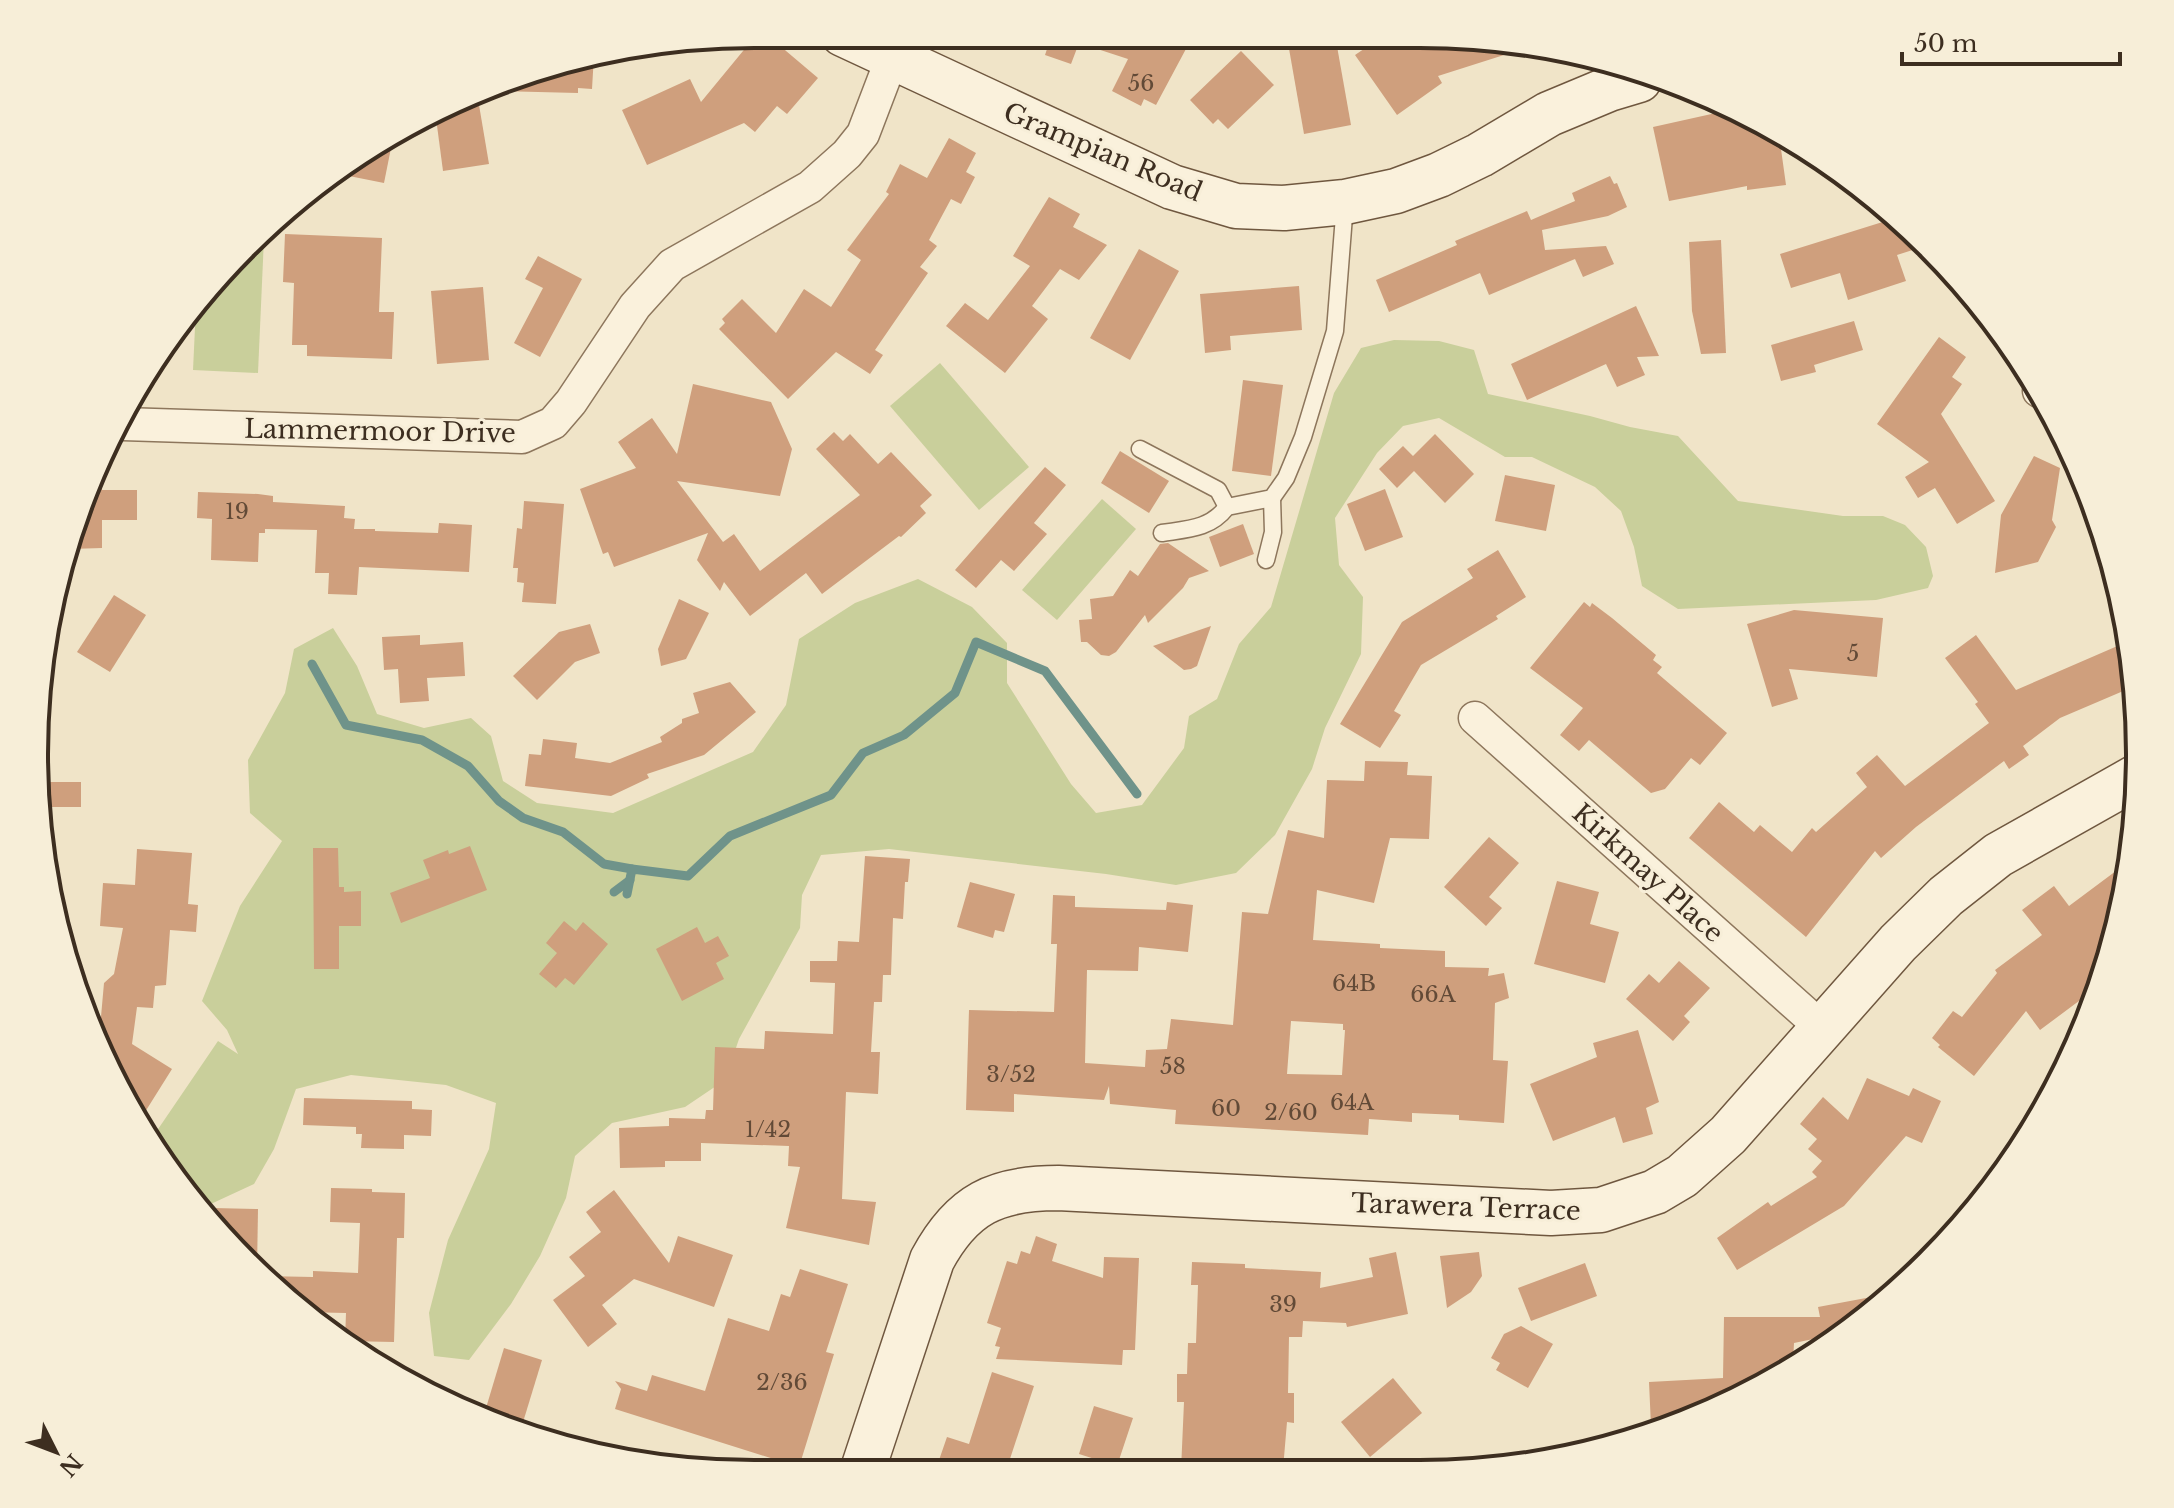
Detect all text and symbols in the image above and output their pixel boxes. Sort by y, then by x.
scale bar [1902,16,2120,66]
text: 50 m [1914,29,1978,58]
house number: 56 [1128,70,1154,97]
street label: Grampian Road [999,96,1207,208]
street label: Lammermoor Drive [244,413,516,449]
house number: 19 [225,498,249,525]
house number: 5 [1847,640,1859,667]
street label: Kirkmay Place [1566,797,1730,949]
house number: 64B [1332,970,1376,997]
house number: 66A [1410,981,1457,1008]
house number: 58 [1160,1053,1186,1080]
house number: 3/52 [986,1061,1036,1088]
house number: 64A [1330,1089,1375,1116]
house number: 60 [1211,1095,1241,1122]
house number: 2/60 [1264,1099,1318,1126]
house number: 1/42 [745,1116,791,1143]
street label: Tarawera Terrace [1351,1187,1581,1227]
house number: 39 [1269,1291,1297,1318]
house number: 2/36 [756,1369,808,1396]
north arrow [16,1412,96,1492]
text: N [53,1448,87,1482]

